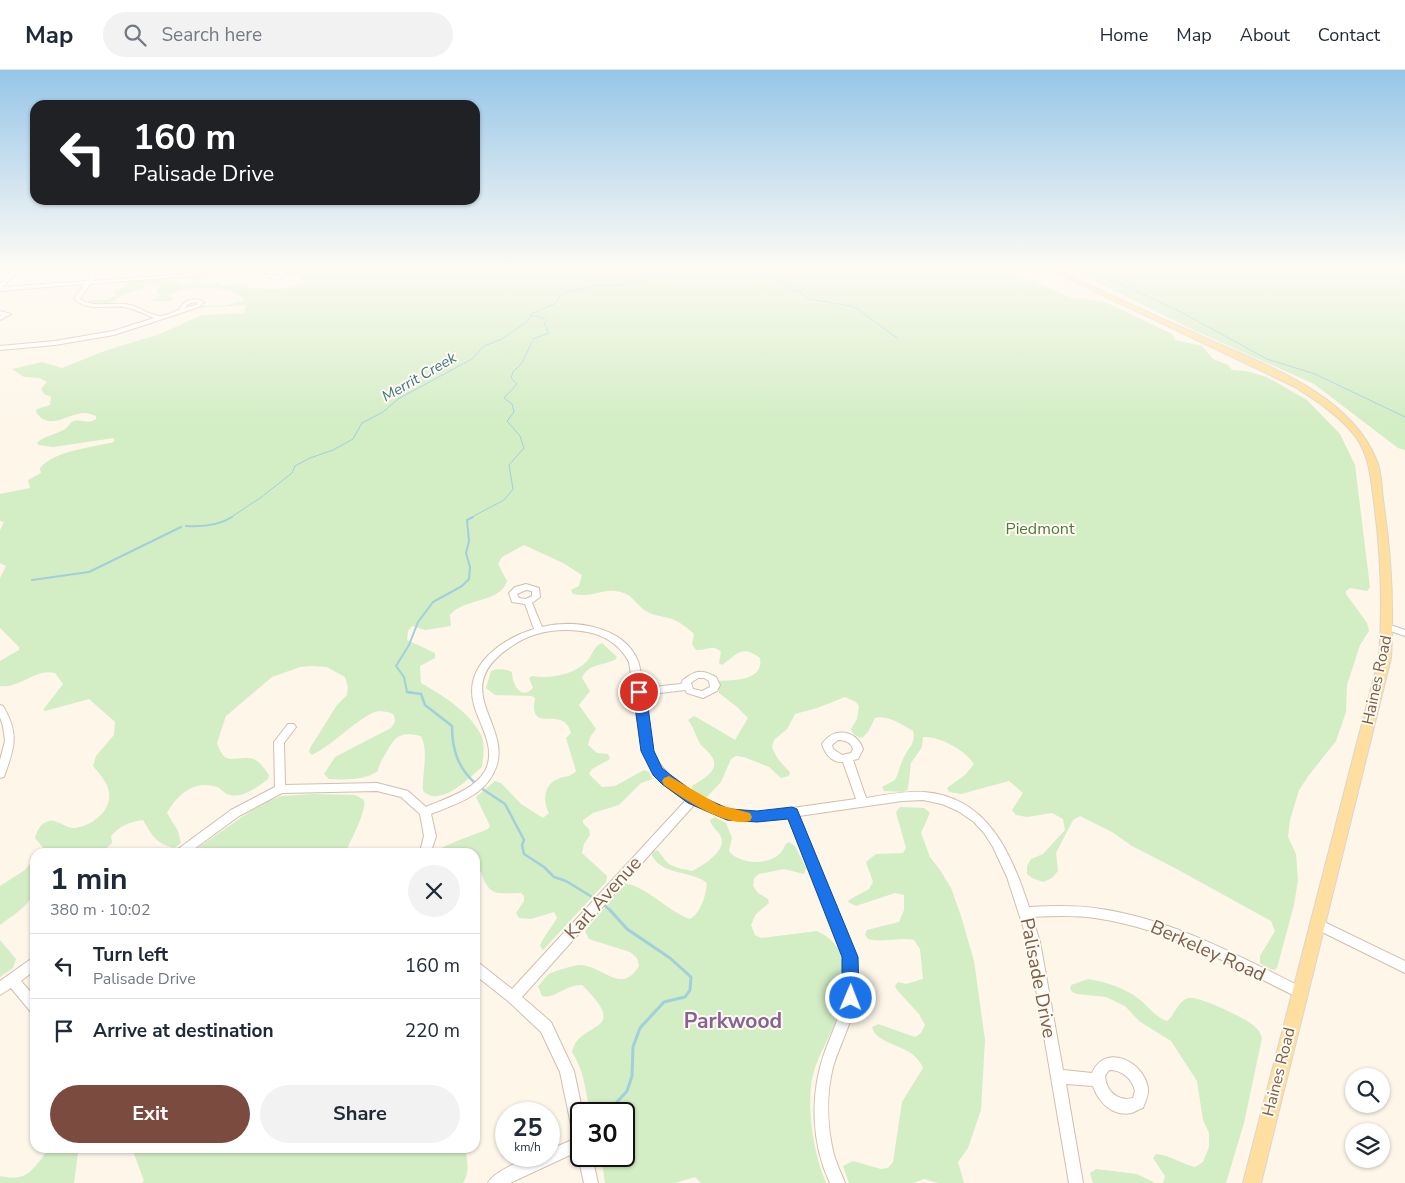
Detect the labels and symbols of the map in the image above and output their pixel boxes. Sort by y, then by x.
water label: Merrit Creek [378,347,460,406]
park label: Piedmont [1006,518,1075,540]
street label: Haines Road [1357,633,1397,727]
pin [618,671,660,713]
street label: Karl Avenue [559,851,647,945]
street label: Berkeley Road [1146,914,1270,988]
street label: Palisade Drive [1014,916,1062,1040]
position arrow [824,971,876,1023]
district label: Parkwood [684,1007,782,1035]
street label: Haines Road [1257,1025,1301,1119]
speed limit sign: 30 [570,1102,635,1167]

